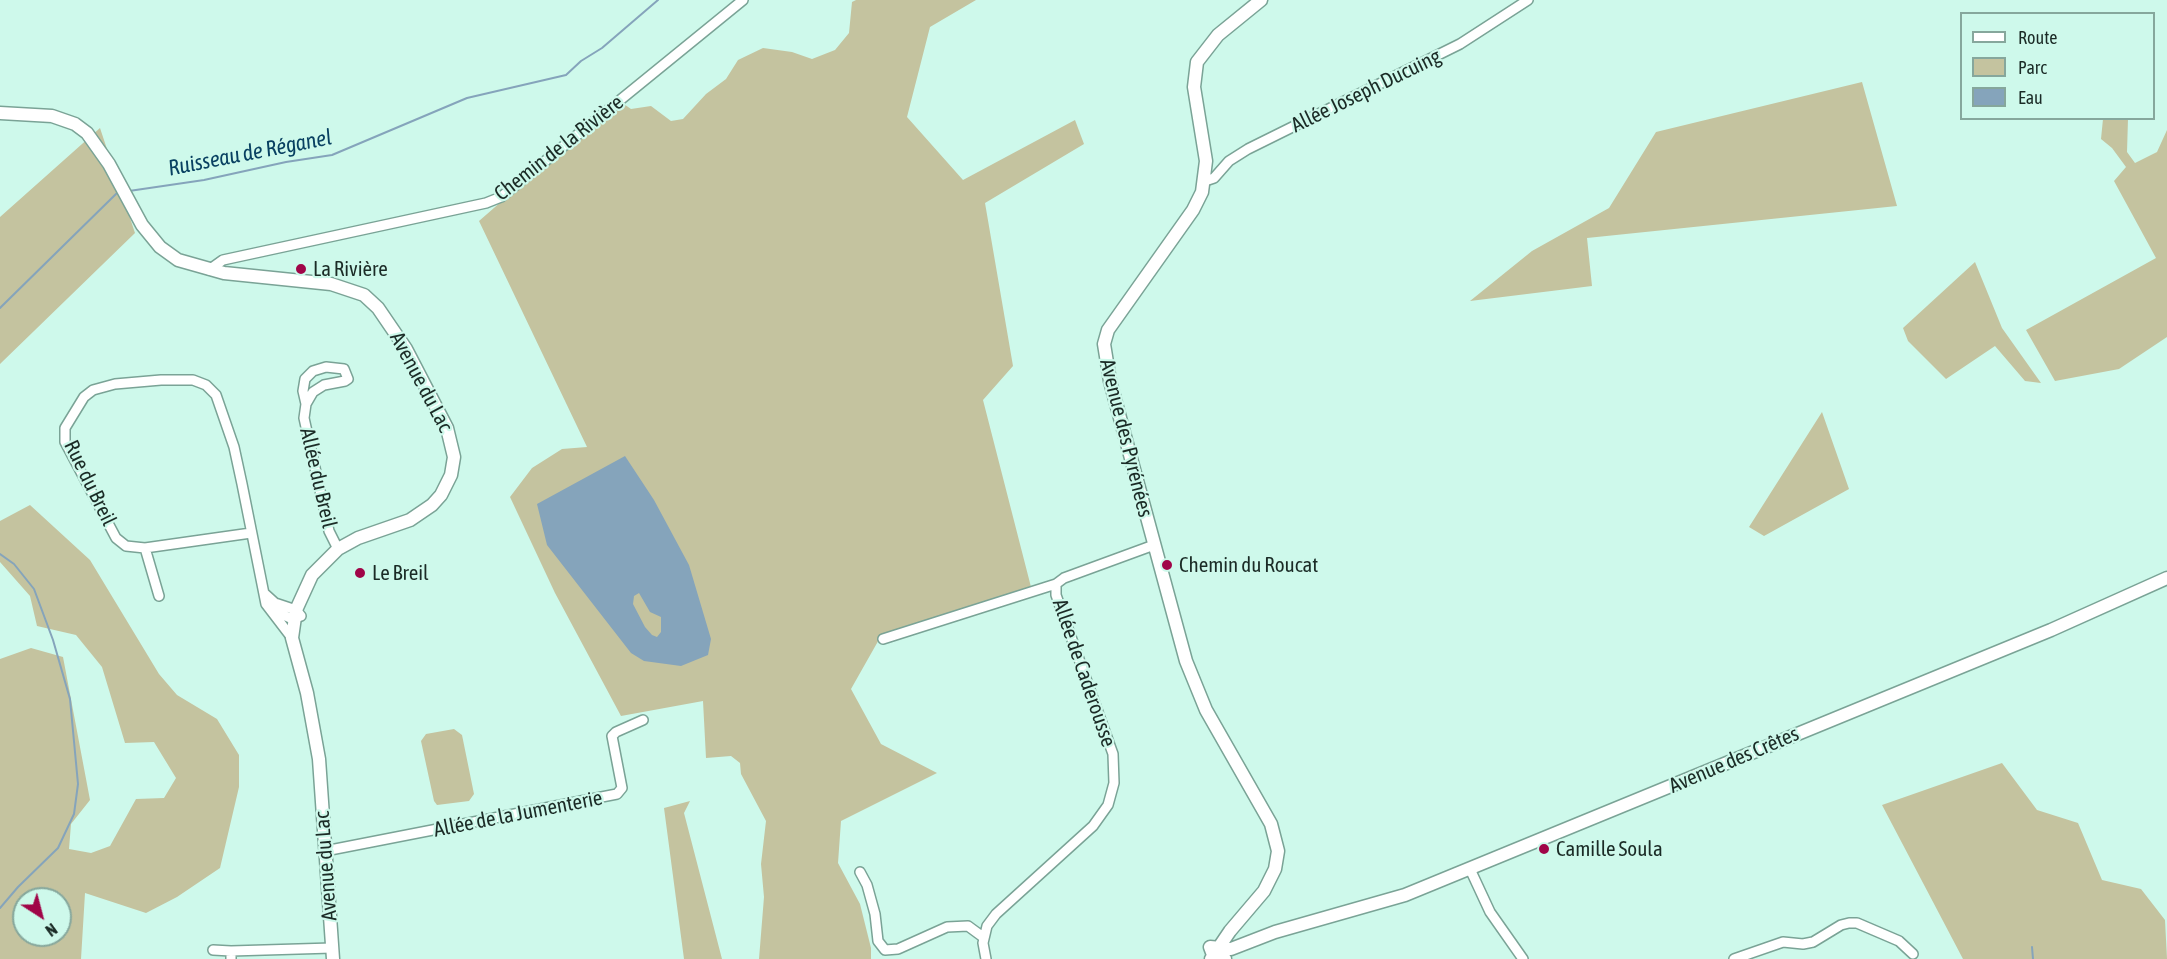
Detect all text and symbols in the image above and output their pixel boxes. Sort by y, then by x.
legend [1960,12,2155,120]
text: Route [2018,27,2057,48]
street label: Allée Joseph Ducuing [1287,44,1445,138]
text: Parc [2018,57,2047,78]
text: Eau [2018,87,2043,108]
street label: Chemin de la Rivière [489,90,629,206]
water label: Ruisseau de Réganel [166,124,334,182]
place label: La Rivière [313,256,388,282]
marker: La Rivière [294,262,308,276]
street label: Avenue du Lac [384,328,458,436]
street label: Avenue des Pyrénées [1094,356,1158,520]
street label: Allée du Breil [294,425,342,531]
street label: Rue du Breil [58,436,122,530]
place label: Chemin du Roucat [1179,552,1318,578]
marker: Chemin du Roucat [1160,558,1174,572]
place label: Le Breil [372,560,429,586]
marker: Le Breil [353,566,367,580]
street label: Allée de Caderousse [1047,596,1121,750]
street label: Avenue des Crêtes [1665,721,1803,799]
street label: Allée de la Jumenterie [432,785,604,843]
street label: Avenue du Lac [310,810,342,922]
place label: Camille Soula [1556,836,1663,862]
marker: Camille Soula [1537,842,1551,856]
north arrow [12,887,72,947]
text: N [42,920,61,940]

